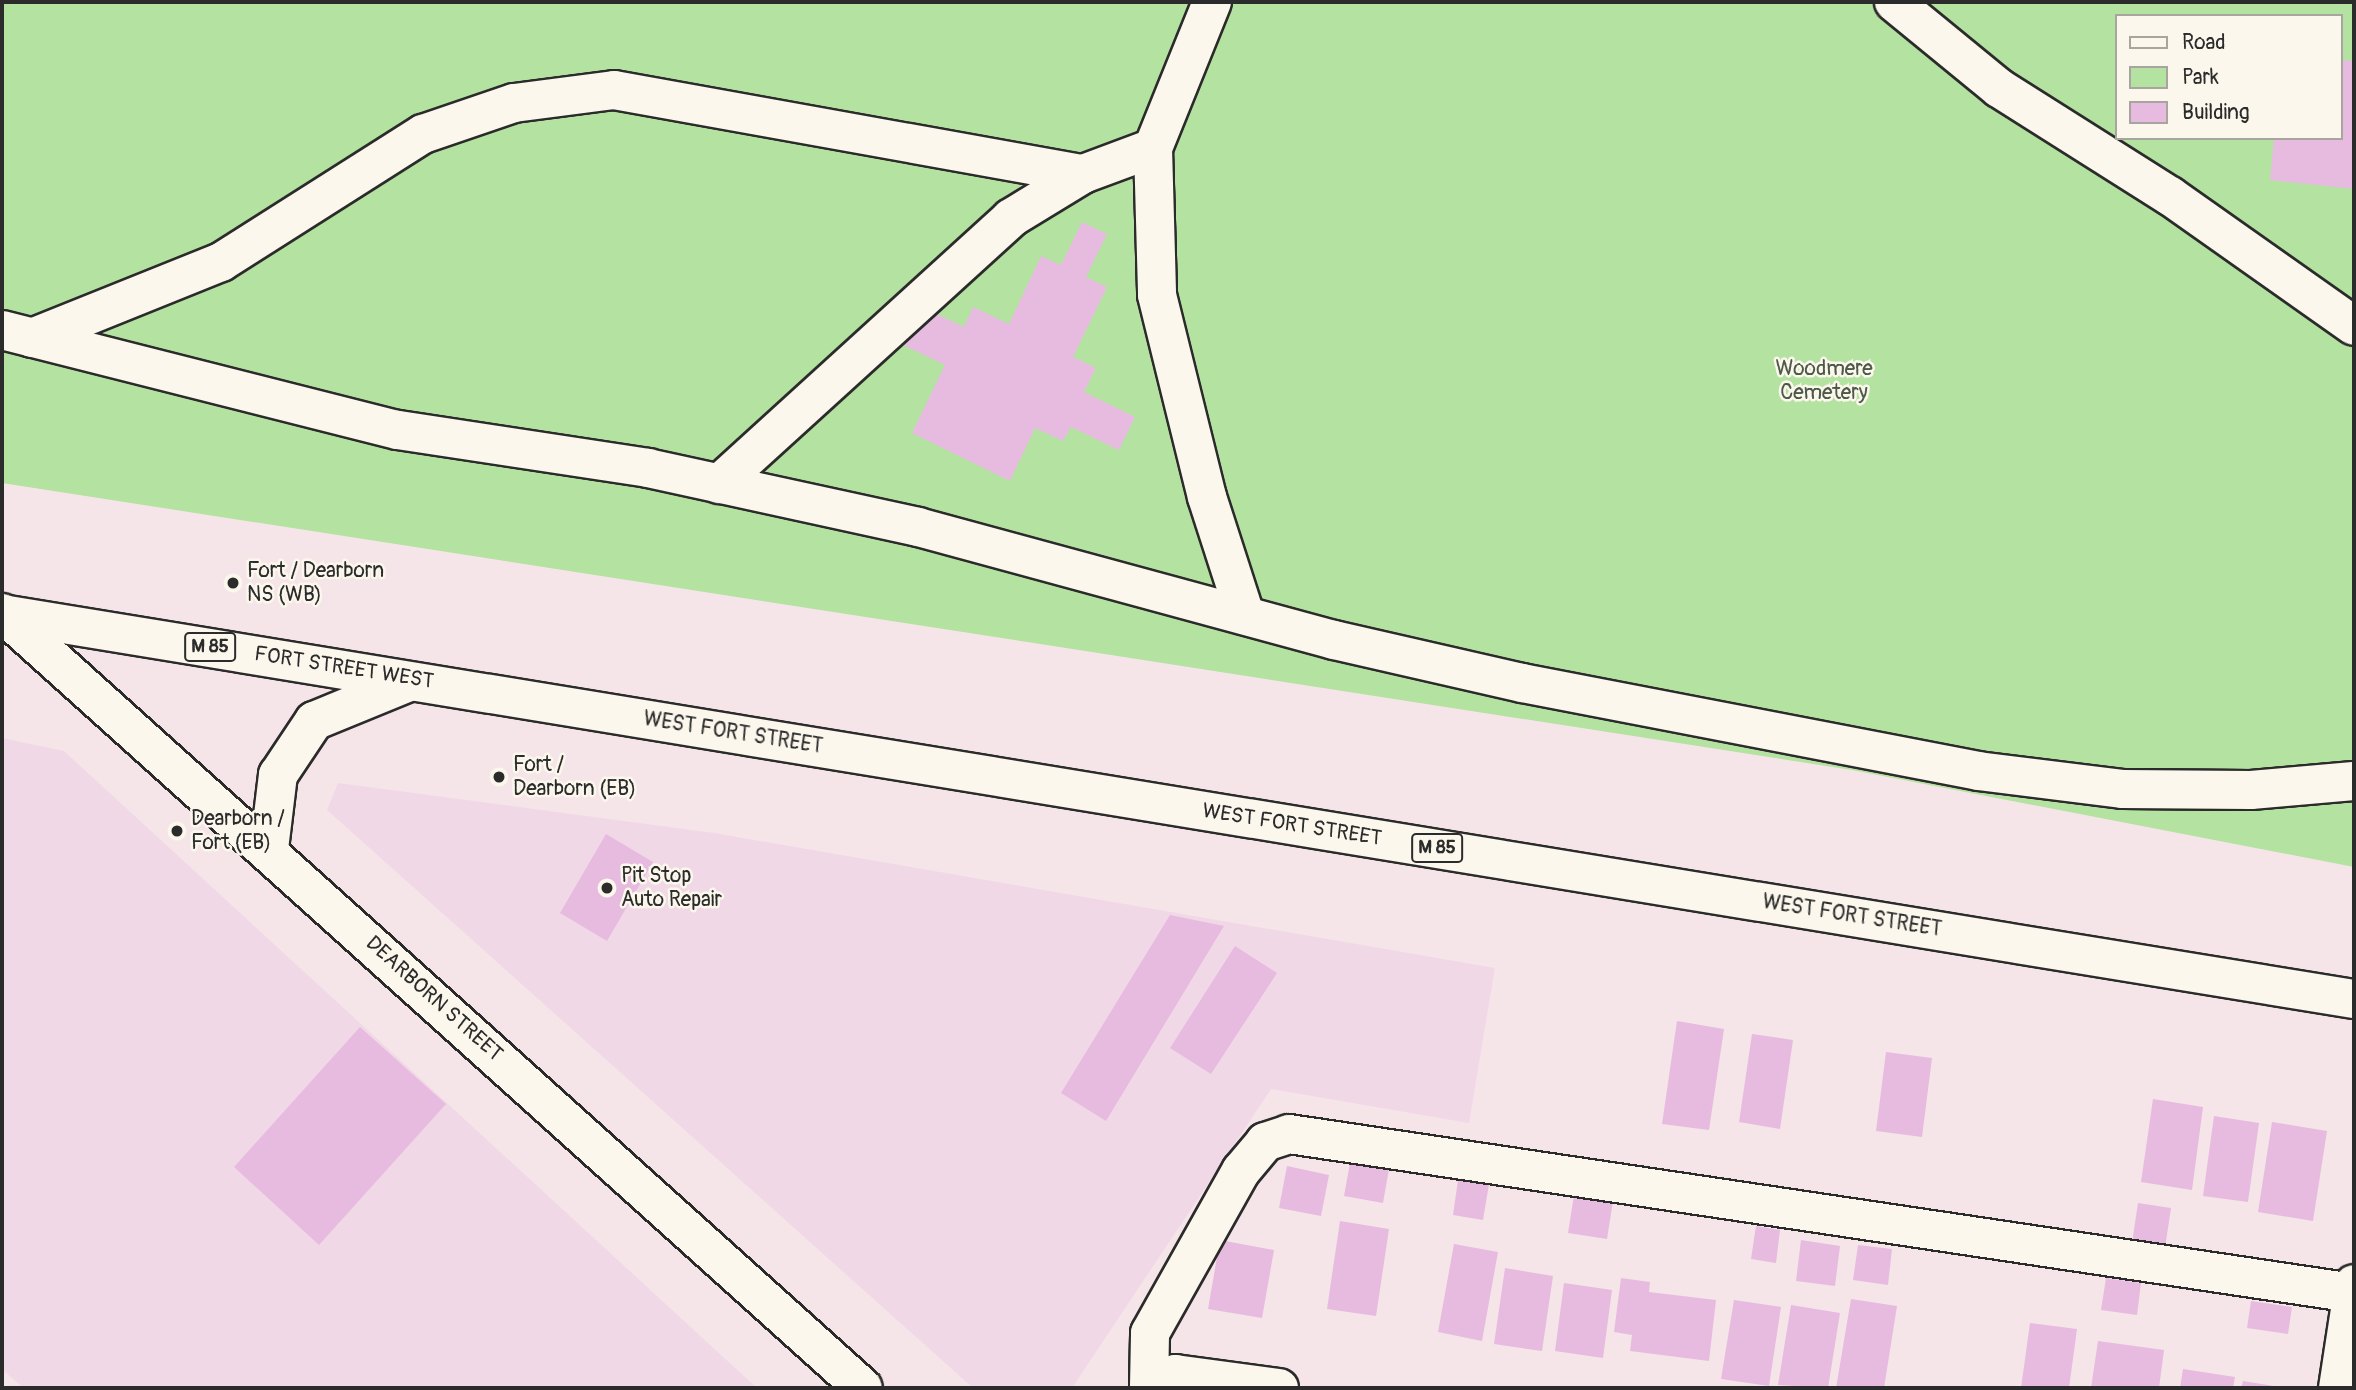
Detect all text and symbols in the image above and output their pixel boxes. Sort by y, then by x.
legend [2114,14,2342,140]
text: Road [2182,29,2226,56]
text: Park [2182,64,2219,91]
text: Building [2182,99,2249,126]
park label: Woodmere Cemetery [1775,356,1873,406]
place label: Fort / Dearborn NS (WB) [247,558,384,608]
marker: Fort / Dearborn NS (WB) [225,575,241,591]
road number: M 85 [184,632,236,662]
street label: FORT STREET WEST [253,641,435,695]
street label: WEST FORT STREET [642,706,824,760]
place label: Fort / Dearborn (EB) [513,752,636,802]
marker: Fort / Dearborn (EB) [491,769,507,785]
street label: WEST FORT STREET [1201,798,1383,852]
place label: Dearborn / Fort (EB) [191,806,285,856]
marker: Dearborn / Fort (EB) [169,823,185,839]
road number: M 85 [1411,832,1463,863]
place label: Pit Stop Auto Repair [621,863,722,913]
marker: Pit Stop Auto Repair [599,880,615,896]
street label: WEST FORT STREET [1761,889,1943,943]
street label: DEARBORN STREET [360,931,508,1067]

